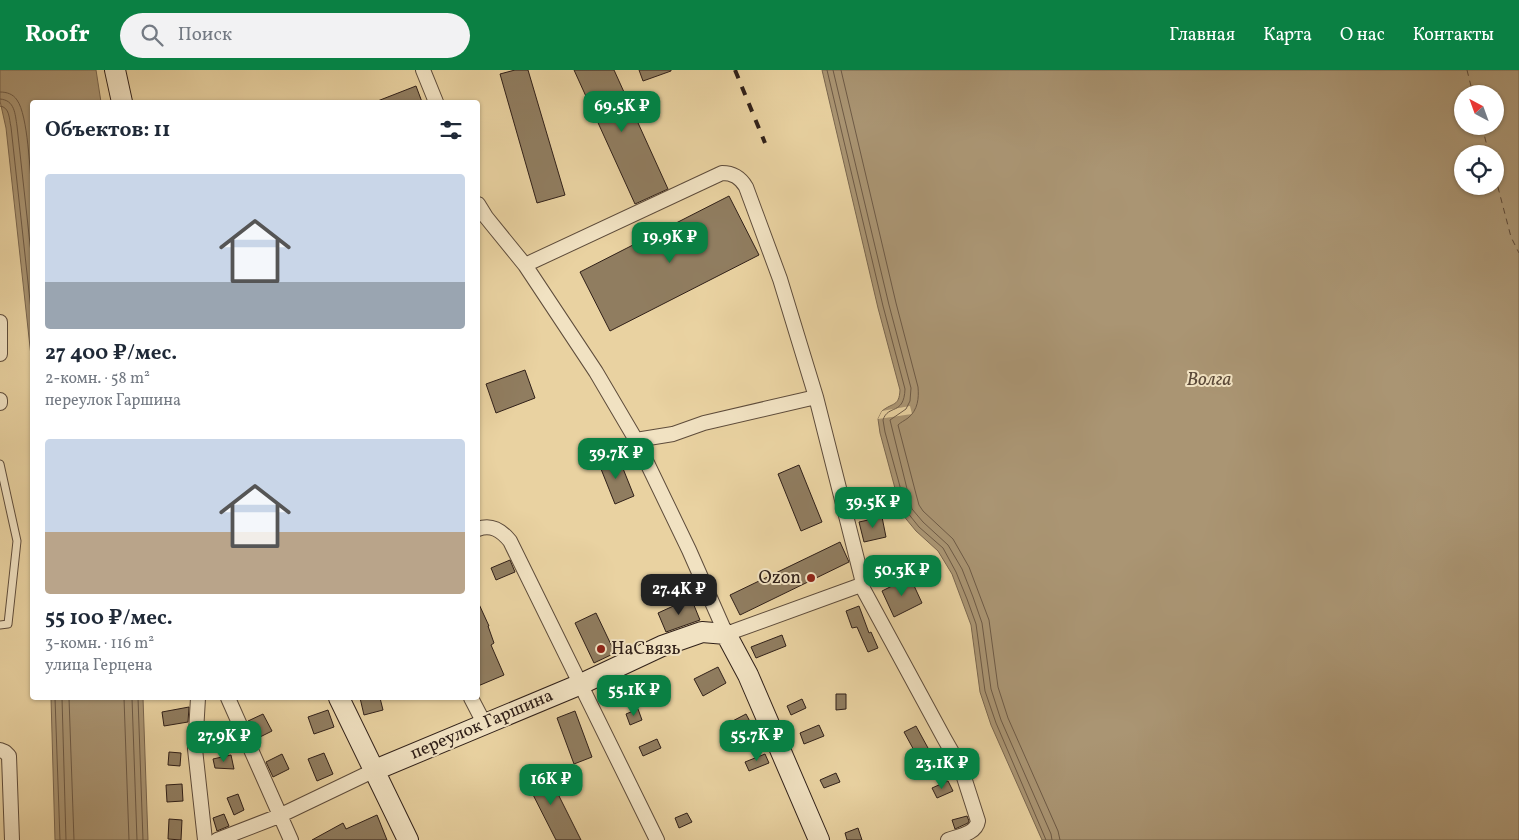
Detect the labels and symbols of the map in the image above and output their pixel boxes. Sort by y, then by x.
north arrow [1454,85,1504,135]
pin: 69.5K ₽ [576,90,668,133]
pin: 19.9K ₽ [624,222,716,264]
water label: Волга [1186,367,1232,393]
pin: 39.7K ₽ [570,438,662,480]
pin: 39.5K ₽ [827,486,919,529]
pin: 50.3K ₽ [856,554,948,597]
place label: Ozon [759,566,801,591]
marker: Ozon [805,572,817,584]
pin: 27.4K ₽ [633,574,725,616]
place label: НаСвязь [611,637,681,662]
marker: НаСвязь [595,643,607,655]
pin: 55.1K ₽ [588,674,680,717]
street label: переулок Гаршина [407,684,557,766]
pin: 27.9K ₽ [178,720,270,763]
pin: 55.7K ₽ [711,720,803,762]
pin: 23.1K ₽ [896,748,988,790]
pin: 16K ₽ [516,764,586,806]

